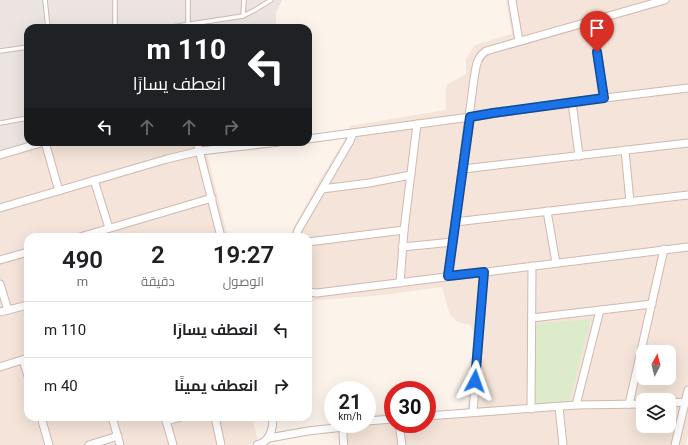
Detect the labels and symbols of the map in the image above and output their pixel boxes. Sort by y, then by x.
pin [580,11,614,52]
north arrow [636,345,676,385]
position arrow [454,360,496,402]
speed limit sign: 30 [384,381,436,433]

